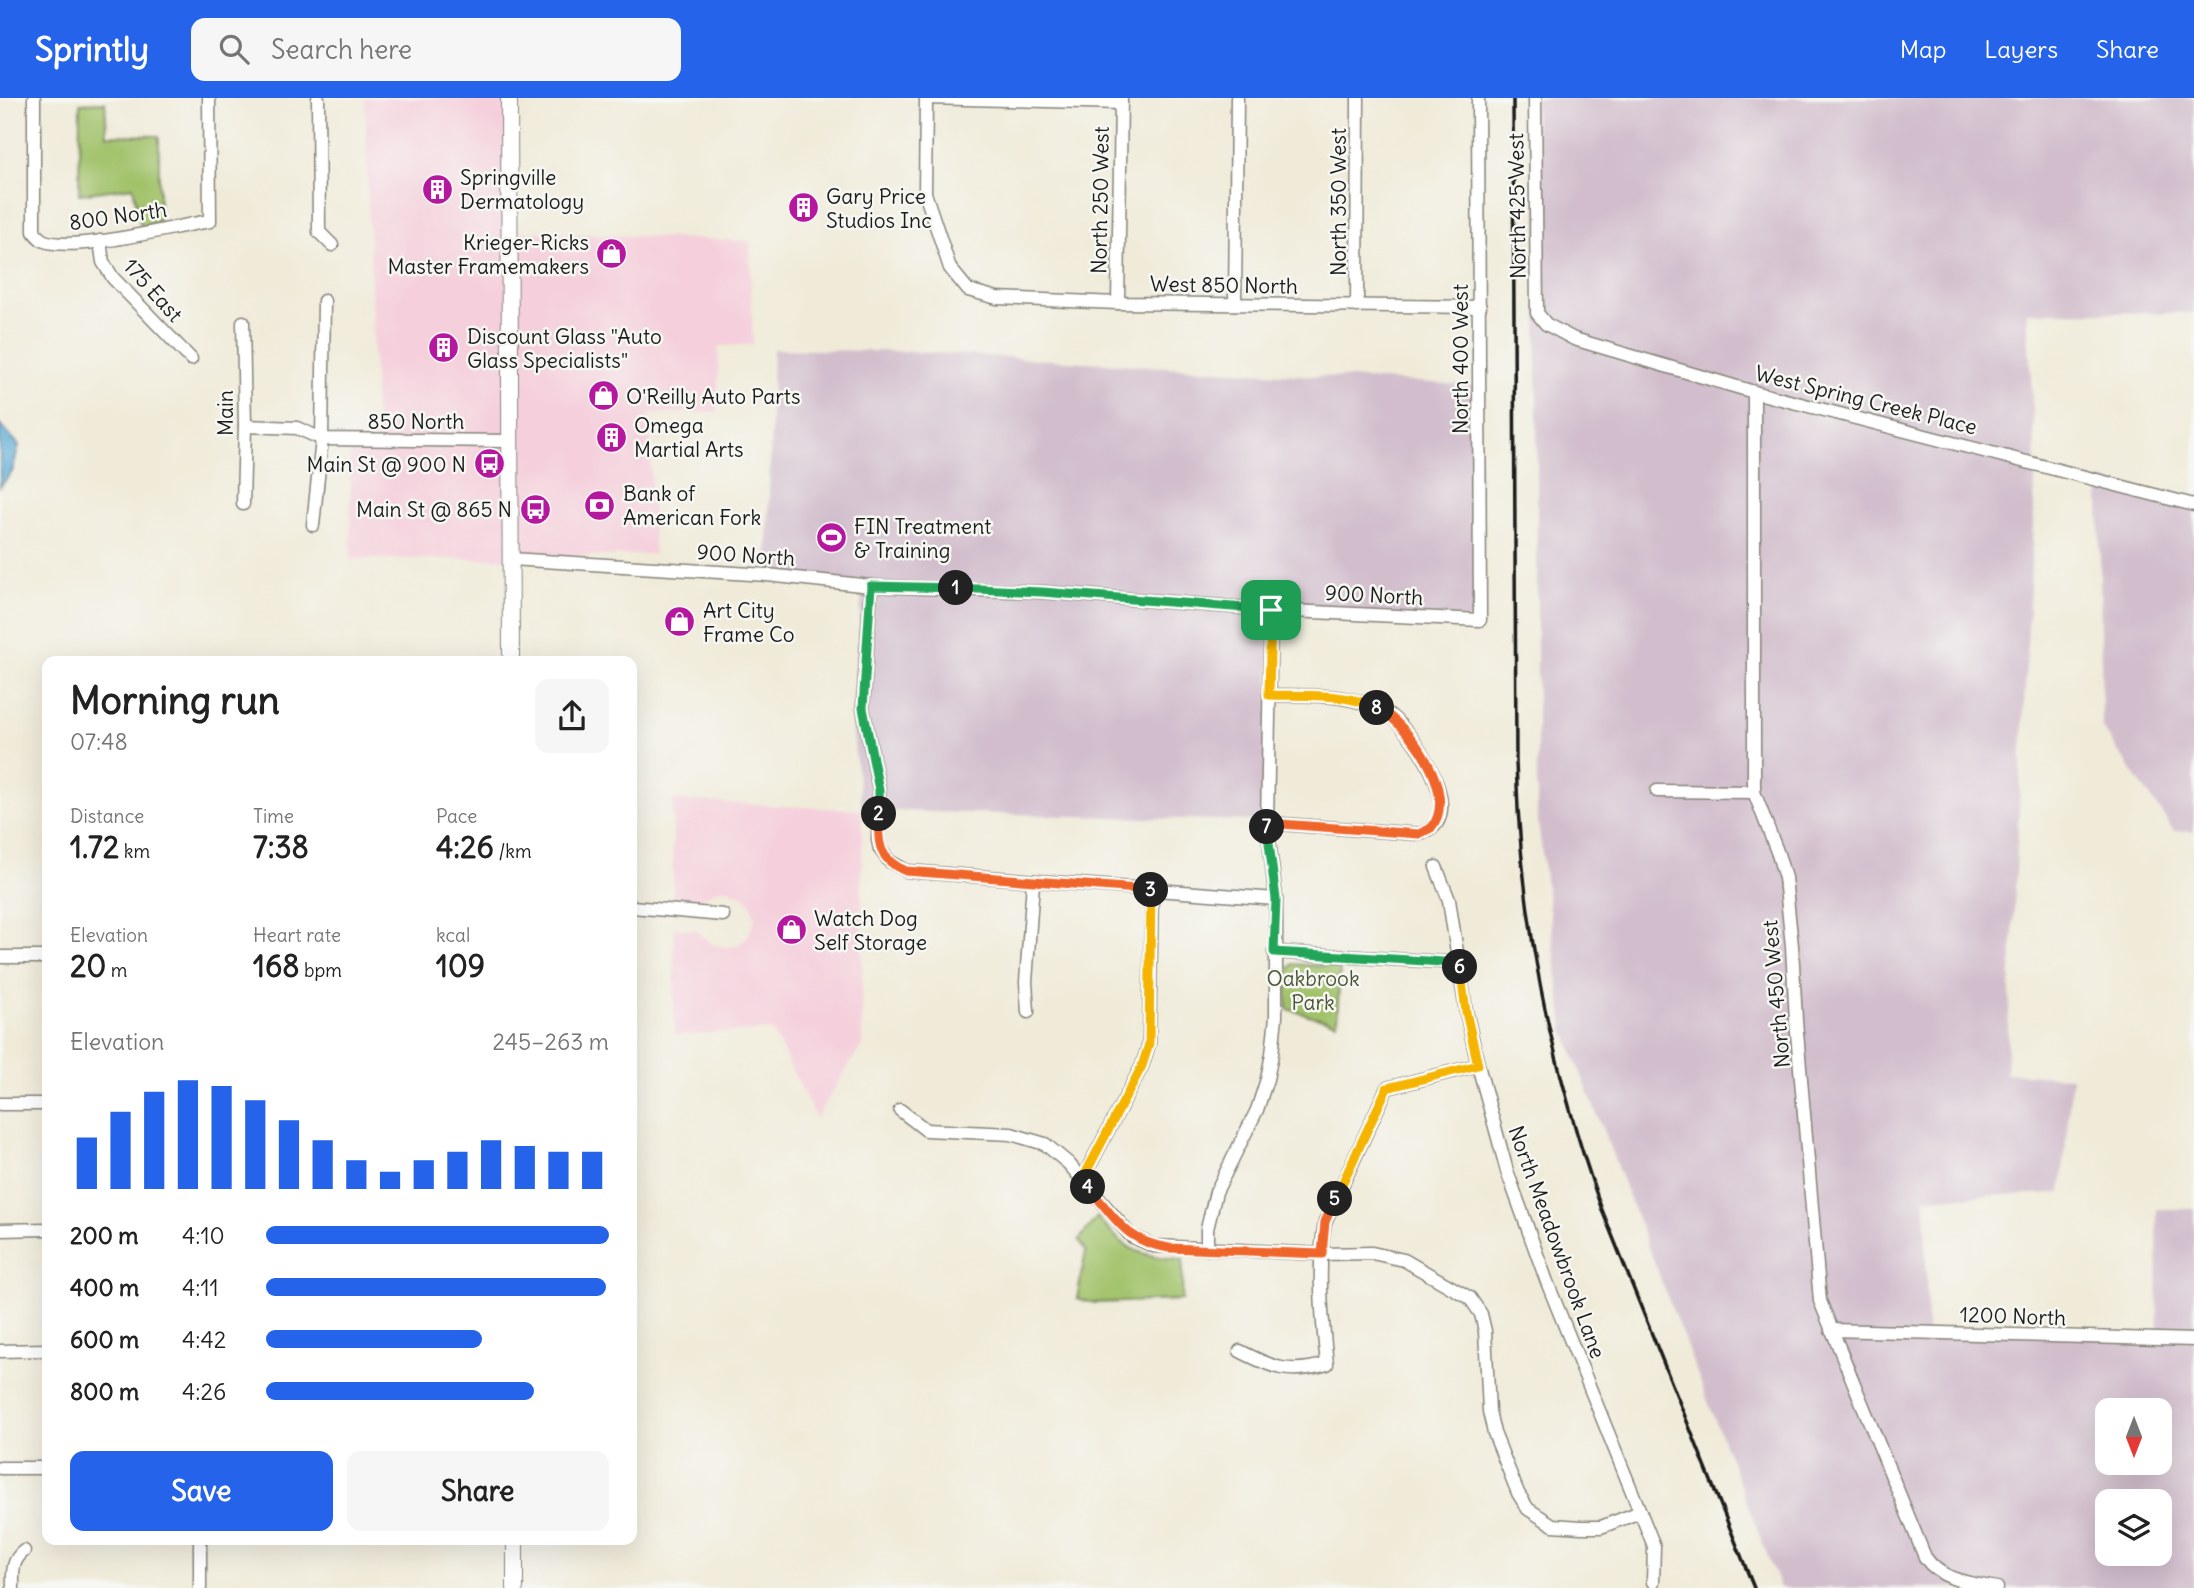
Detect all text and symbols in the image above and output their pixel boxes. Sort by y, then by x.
search box [191,18,681,81]
text: Sprintly [35,28,149,70]
icon: search [215,30,253,68]
text: Search here [271,33,412,66]
text: Map [1900,34,1946,64]
text: Layers [1984,34,2058,64]
text: Share [2096,34,2159,64]
street label: North 250 West [1085,126,1115,274]
street label: North 350 West [1325,128,1352,276]
street label: North 425 West [1502,133,1532,279]
place label: Springville Dermatology [460,164,584,215]
building icon: Springville Dermatology [420,172,454,206]
place label: Gary Price Studios Inc [826,183,932,234]
building icon: Gary Price Studios Inc [786,191,820,225]
street label: 800 North [67,196,169,236]
place label: Krieger-Ricks Master Framemakers [387,229,589,280]
shop icon: Krieger-Ricks Master Framemakers [595,237,629,271]
street label: 175 East [117,253,189,327]
street label: West 850 North [1150,270,1298,300]
street label: North 400 West [1447,284,1474,434]
place label: Discount Glass "Auto Glass Specialists" [467,323,662,374]
building icon: Discount Glass "Auto Glass Specialists" [427,331,461,365]
street label: West Spring Creek Place [1752,359,1980,441]
shop icon: O'Reilly Auto Parts [586,379,620,413]
place label: O'Reilly Auto Parts [626,383,800,410]
street label: Main [212,390,239,436]
street label: 850 North [368,408,464,435]
place label: Omega Martial Arts [634,412,744,463]
building icon: Omega Martial Arts [594,420,628,454]
bus stop icon: Main St @ 900 N [472,447,506,481]
place label: Main St @ 900 N [307,451,466,478]
place label: Bank of American Fork [623,480,761,531]
bank icon: Bank of American Fork [583,488,617,522]
bus stop icon: Main St @ 865 N [518,492,552,526]
place label: Main St @ 865 N [356,496,512,523]
place label: FIN Treatment & Training [854,513,991,564]
sports icon: FIN Treatment & Training [814,521,848,555]
street label: 900 North [696,538,796,572]
pin: 1 [939,570,974,606]
text: 1 [952,575,959,599]
street label: 900 North [1324,579,1424,611]
pin [1241,580,1301,640]
icon: arrive [1252,591,1290,629]
place label: Art City Frame Co [703,597,794,648]
shop icon: Art City Frame Co [663,605,697,639]
text: Morning run [70,677,280,724]
button: share [535,679,609,753]
pin: 8 [1360,690,1394,726]
text: 8 [1371,695,1382,719]
text: 07:48 [70,727,128,756]
pin: 2 [862,796,896,832]
text: 2 [873,801,884,825]
text: Distance [70,804,144,828]
text: Time [253,804,294,828]
text: Pace [436,804,477,828]
pin: 7 [1250,810,1284,844]
text: 7 [1262,814,1271,838]
text: 1.72 [70,828,119,866]
text: 7:38 [253,828,309,866]
text: 4:26 [436,828,494,866]
text: km [119,839,150,863]
text: /km [494,839,532,863]
pin: 3 [1134,872,1168,908]
text: 3 [1145,877,1156,901]
place label: Watch Dog Self Storage [814,905,927,956]
shop icon: Watch Dog Self Storage [774,913,808,947]
street label: North 450 West [1756,919,1796,1069]
text: Elevation [70,923,148,947]
text: Heart rate [253,923,341,947]
text: kcal [436,923,470,947]
text: 20 [70,947,106,985]
text: 168 [253,947,300,985]
text: 109 [436,947,485,985]
pin: 6 [1442,950,1478,984]
text: 6 [1454,954,1465,978]
text: m [106,958,127,982]
text: bpm [300,958,342,982]
park label: Oakbrook Park [1266,965,1360,1016]
text: Elevation [70,1027,164,1056]
text: 245–263 m [493,1027,609,1056]
street label: North Meadowbrook Lane [1502,1122,1612,1362]
pin: 4 [1070,1170,1106,1204]
text: 4 [1082,1174,1093,1198]
pin: 5 [1318,1182,1352,1216]
text: 5 [1329,1186,1340,1210]
text: 200 m [70,1221,139,1250]
text: 4:10 [182,1221,225,1250]
text: 400 m [70,1273,139,1302]
text: 4:11 [182,1273,219,1302]
street label: 1200 North [1959,1301,2067,1331]
text: 600 m [70,1325,139,1354]
text: 4:42 [182,1325,226,1354]
text: 800 m [70,1377,139,1406]
text: 4:26 [182,1377,226,1406]
north arrow [2095,1398,2172,1475]
map controls [2095,1398,2172,1566]
button: Save [70,1451,333,1531]
button: Share [347,1451,609,1531]
button: layers [2095,1489,2172,1566]

